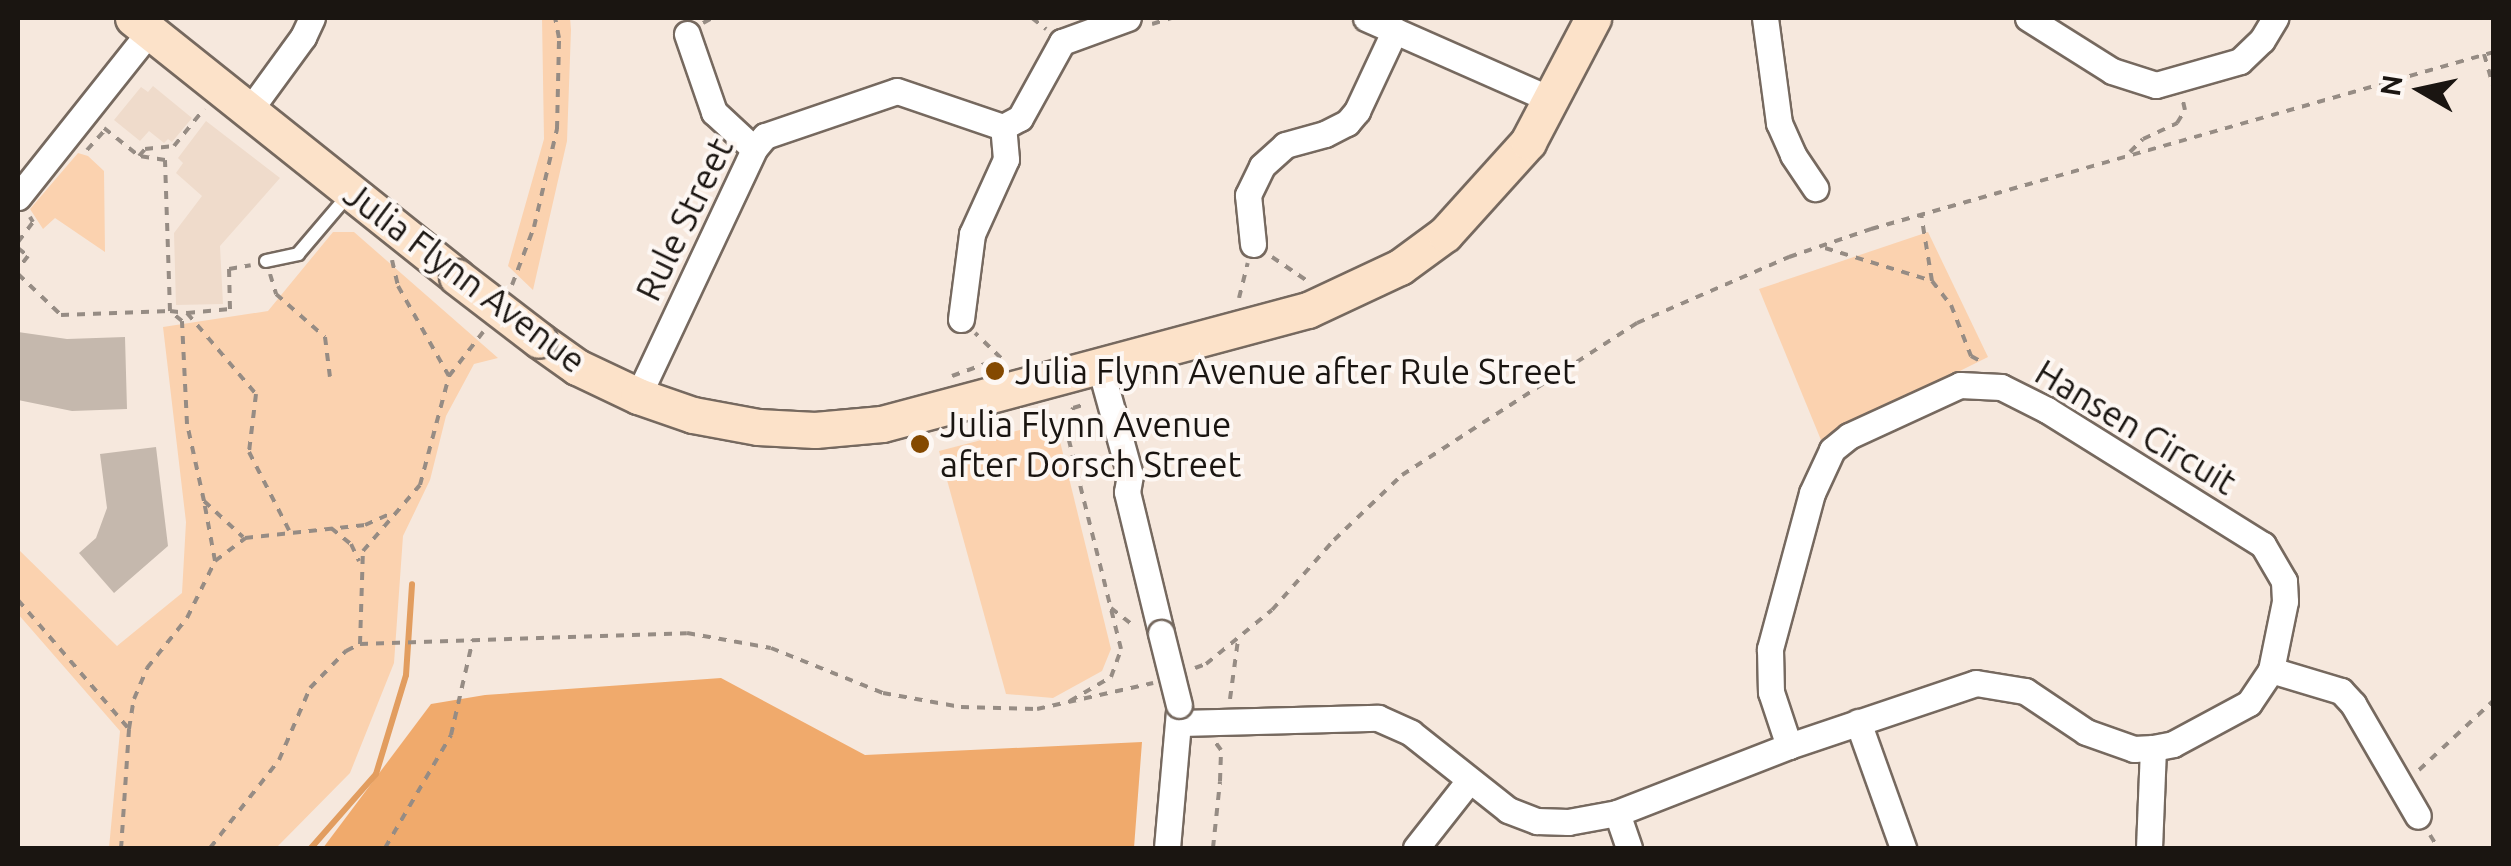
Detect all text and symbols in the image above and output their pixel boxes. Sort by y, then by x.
north arrow [2371,40,2471,140]
text: N [2374,72,2408,98]
street label: Rule Street [627,131,741,307]
street label: Julia Flynn Avenue [336,173,594,381]
place label: Julia Flynn Avenue after Rule Street [1015,350,1576,392]
street label: Hansen Circuit [2028,351,2244,503]
marker: Julia Flynn Avenue after Rule Street [984,360,1006,382]
place label: Julia Flynn Avenue after Dorsch Street [940,403,1241,485]
marker: Julia Flynn Avenue after Dorsch Street [909,433,931,455]

